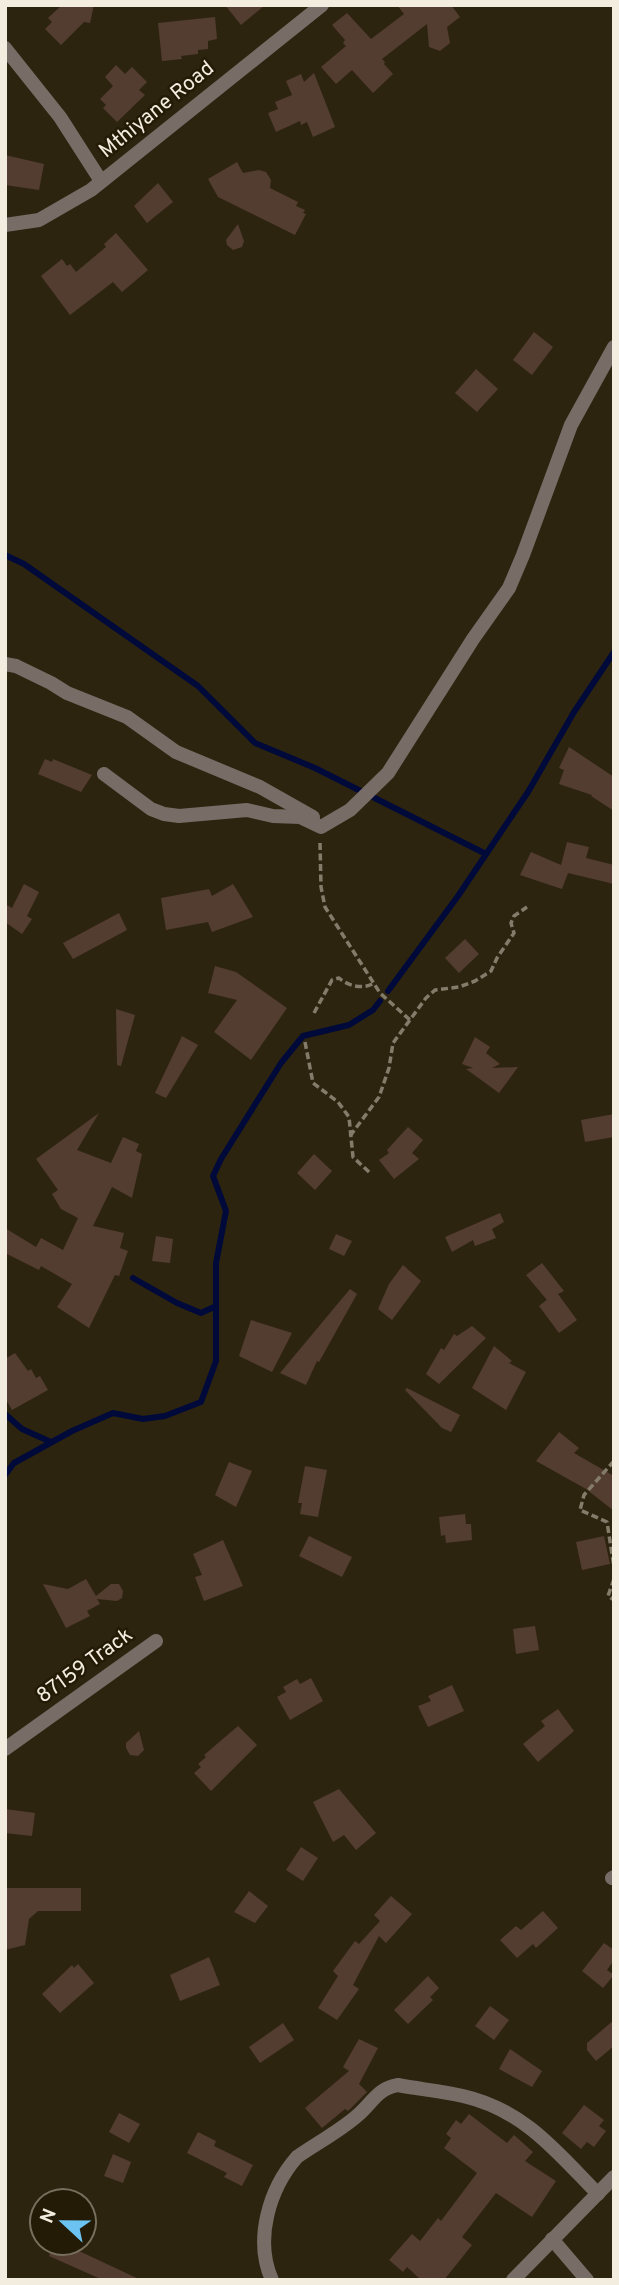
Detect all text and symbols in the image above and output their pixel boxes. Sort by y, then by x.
street label: Mthiyane Road [94,55,220,165]
street label: 87159 Track [32,1622,138,1710]
north arrow [28,2187,98,2257]
text: N [35,2206,63,2227]

